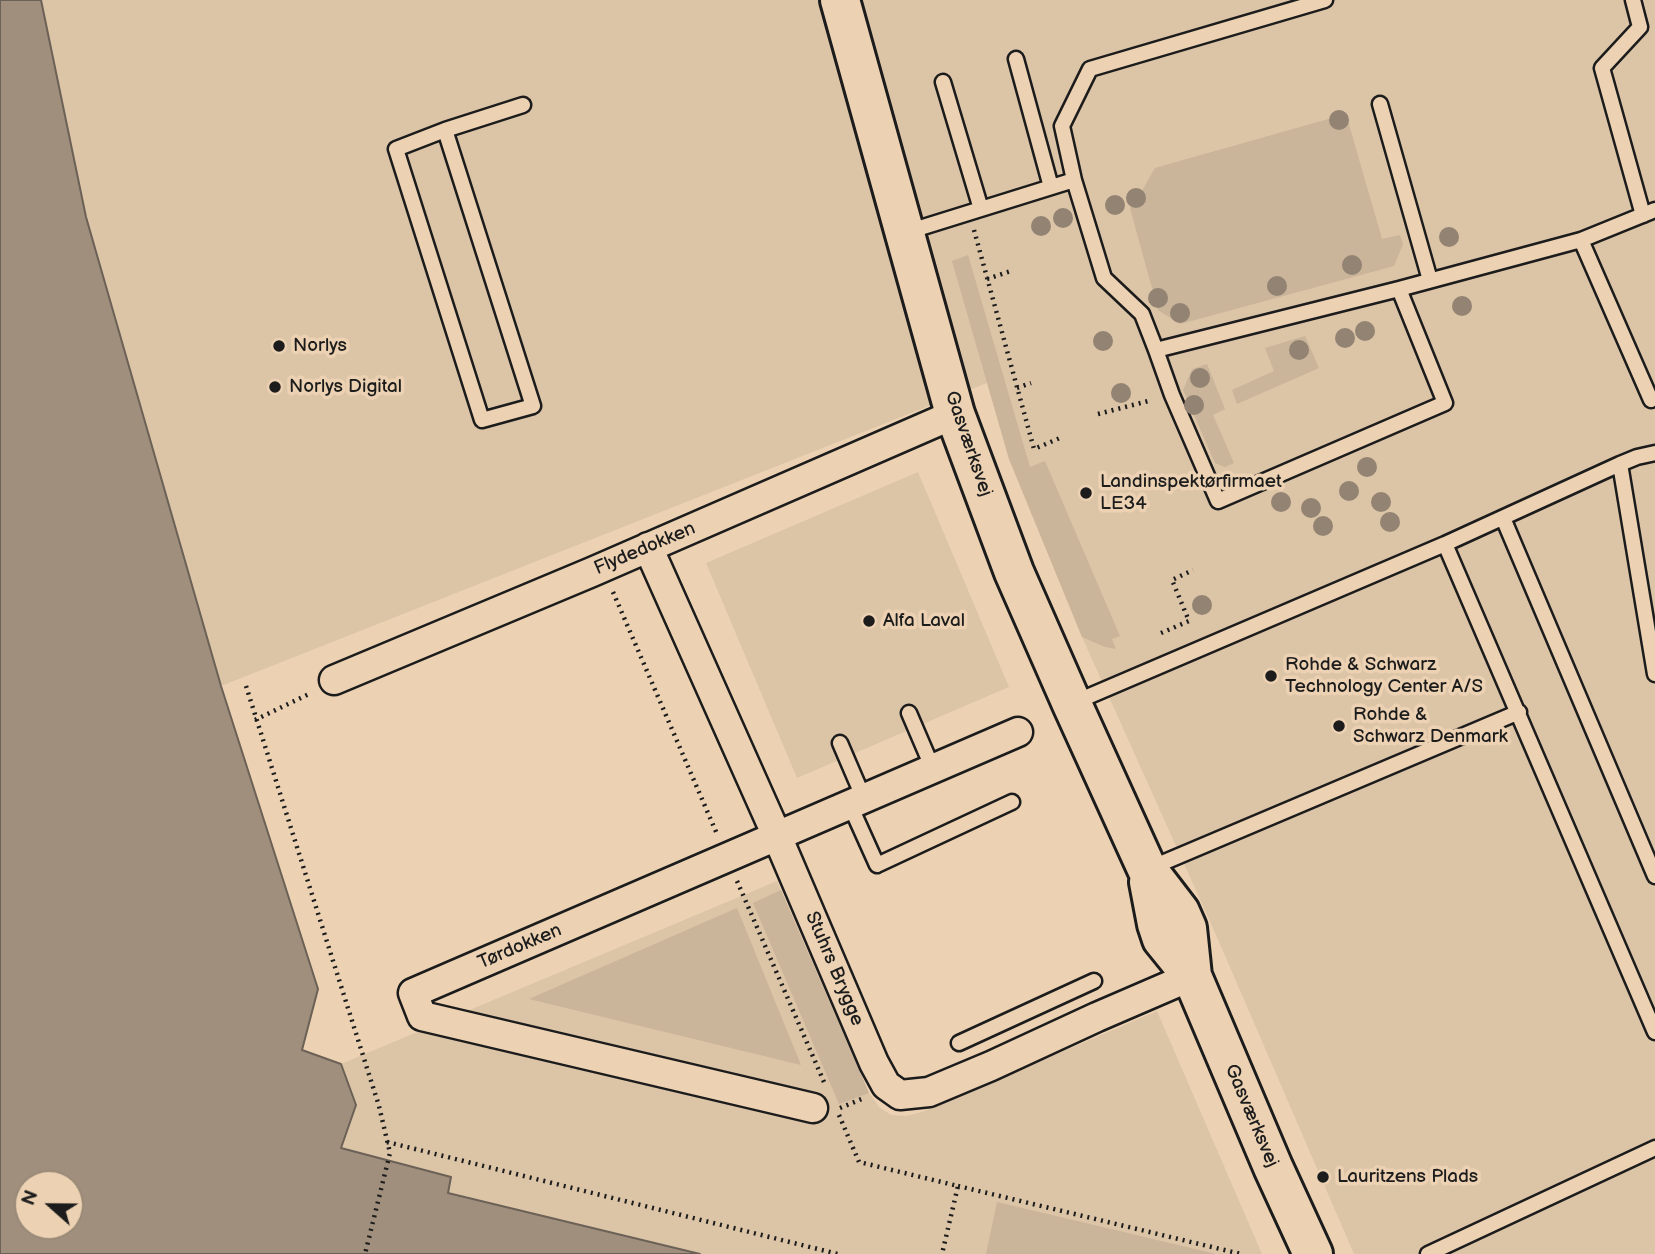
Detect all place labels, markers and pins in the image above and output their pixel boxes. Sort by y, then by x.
place label: Norlys [293,335,347,357]
marker: Norlys [271,338,287,354]
place label: Norlys Digital [289,376,402,398]
marker: Norlys Digital [267,379,283,395]
place label: Landinspektørfirmaet LE34 [1100,471,1282,515]
marker: Landinspektørfirmaet LE34 [1078,485,1094,501]
place label: Alfa Laval [883,610,965,632]
marker: Alfa Laval [861,613,877,629]
place label: Rohde & Schwarz Technology Center A/S [1285,654,1483,698]
marker: Rohde & Schwarz Technology Center A/S [1263,668,1279,684]
place label: Rohde & Schwarz Denmark [1353,704,1508,748]
marker: Rohde & Schwarz Denmark [1331,718,1347,734]
place label: Lauritzens Plads [1337,1166,1478,1188]
marker: Lauritzens Plads [1315,1169,1331,1185]

